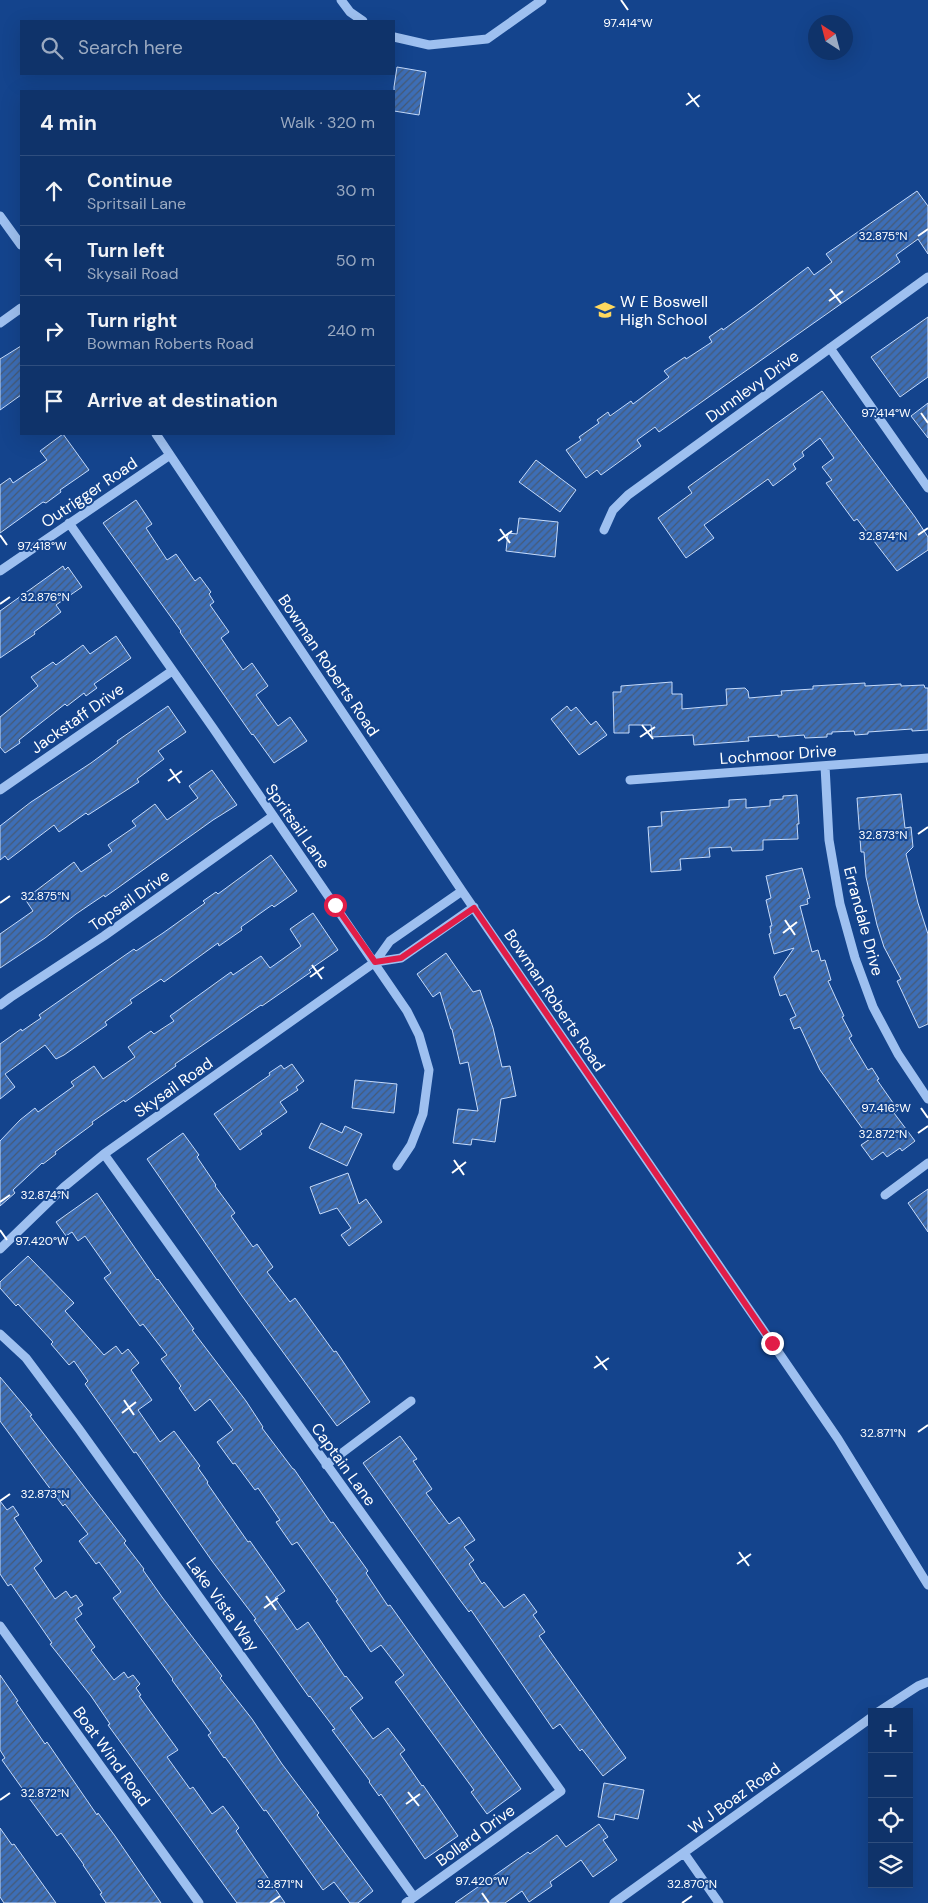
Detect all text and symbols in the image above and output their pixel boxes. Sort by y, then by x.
text: 97.414°W [603,15,653,31]
north arrow [808,15,853,60]
search box [20,20,395,75]
icon: search [38,34,66,62]
text: Search here [78,35,183,60]
text: 4 min [40,109,97,137]
text: Walk · 320 m [280,112,375,133]
text: Continue [87,168,173,193]
icon: ahead [40,177,68,205]
text: 30 m [336,180,375,201]
text: Spritsail Lane [87,193,186,214]
text: 32.875°N [858,228,908,244]
text: Turn left [87,238,165,263]
icon: left [40,247,68,275]
text: 50 m [336,250,375,271]
text: Skysail Road [87,263,178,284]
place label: W E Boswell High School [620,291,708,330]
school or university icon: W E Boswell High School [594,299,616,321]
text: Turn right [87,308,177,333]
icon: right [40,317,68,345]
text: 240 m [327,320,375,341]
text: Bowman Roberts Road [87,333,254,354]
street label: Dunnlevy Drive [701,345,803,427]
icon: arrive [40,387,68,415]
text: Arrive at destination [87,388,278,413]
text: 97.414°W [861,405,911,421]
street label: Outrigger Road [37,452,141,532]
text: 32.874°N [859,528,907,544]
text: 97.418°W [17,538,67,554]
text: 32.876°N [20,589,70,605]
street label: Bowman Roberts Road [273,590,384,740]
street label: Jackstaff Drive [27,679,128,758]
street label: Lochmoor Drive [719,740,837,769]
street label: Spritsail Lane [261,780,335,873]
text: 32.873°N [859,827,907,843]
street label: Errandale Drive [839,864,888,978]
street label: Topsail Drive [85,865,174,936]
text: 32.875°N [20,888,70,904]
route start [324,894,347,917]
street label: Bowman Roberts Road [499,925,610,1075]
street label: Skysail Road [130,1053,217,1122]
text: 97.416°W [861,1100,911,1116]
text: 32.872°N [859,1126,907,1142]
text: 32.874°N [21,1187,69,1203]
text: 97.420°W [15,1233,69,1249]
route end [761,1332,784,1355]
street label: Captain Lane [306,1419,381,1510]
text: 32.871°N [860,1425,906,1441]
text: 32.873°N [21,1486,69,1502]
street label: Lake Vista Way [181,1553,264,1656]
street label: Boat Wind Road [68,1702,155,1810]
map controls [868,1708,913,1888]
button: + [868,1708,913,1753]
button: − [868,1753,913,1798]
street label: W J Boaz Road [684,1758,784,1839]
text: 32.872°N [21,1785,69,1801]
button: locate [868,1798,913,1843]
street label: Bollard Drive [432,1800,519,1871]
button: layers [868,1843,913,1888]
text: 97.420°W [455,1873,509,1889]
text: 32.871°N [257,1876,303,1892]
text: 32.870°N [667,1876,717,1892]

